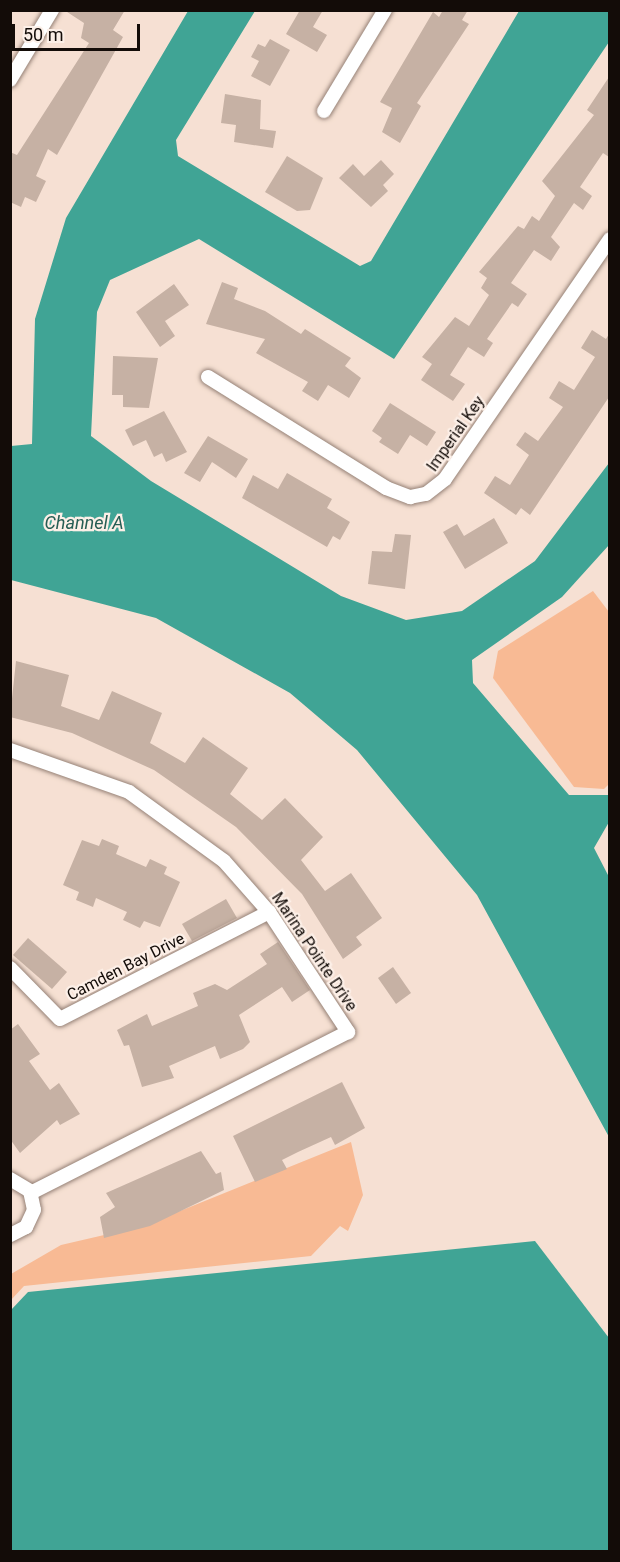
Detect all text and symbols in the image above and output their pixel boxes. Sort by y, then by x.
scale bar [15,12,142,50]
text: 50 m [23,24,63,45]
street label: Imperial Key [423,393,489,475]
water label: Channel A [44,512,124,534]
street label: Marina Pointe Drive [267,889,361,1015]
street label: Camden Bay Drive [64,929,188,1005]

